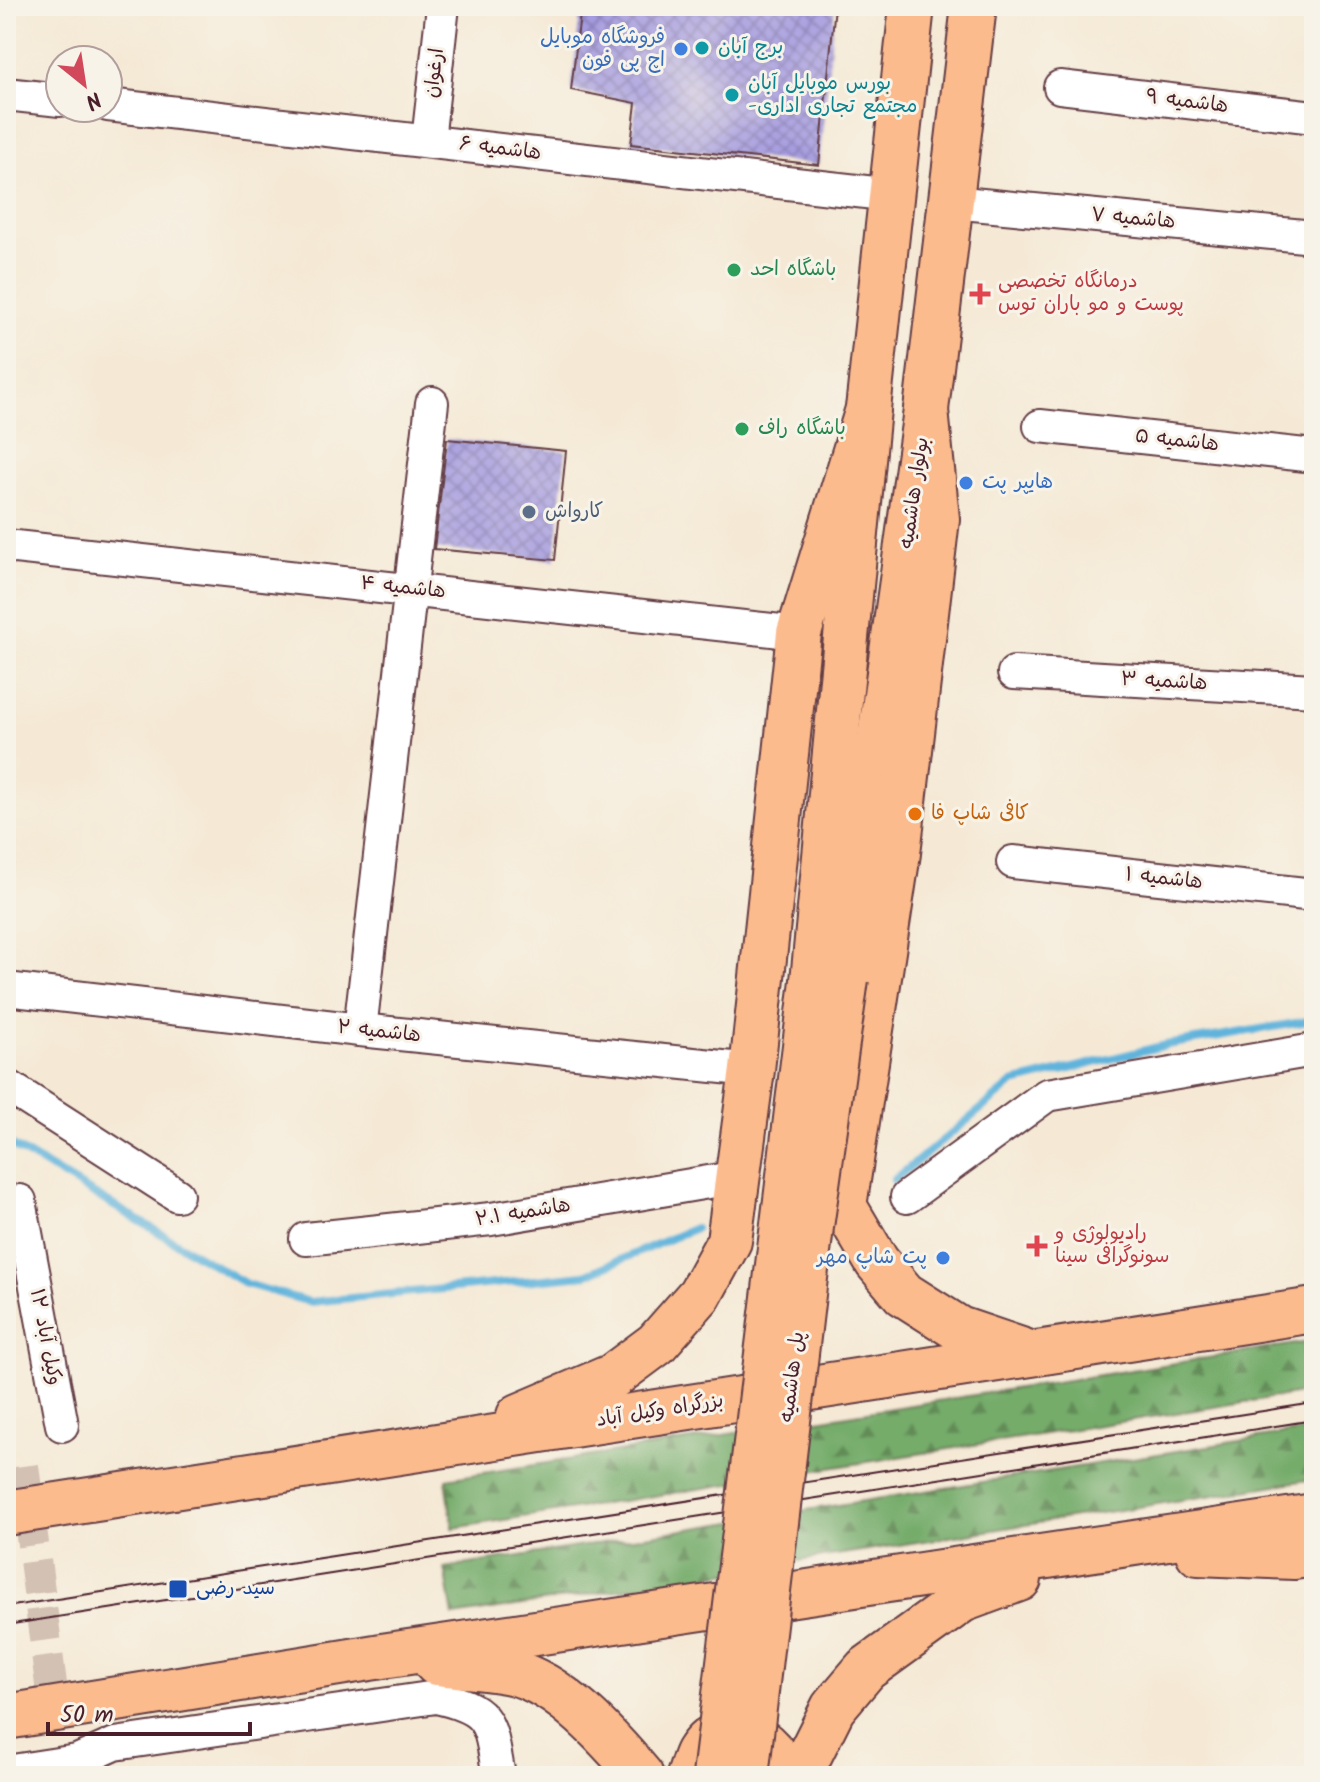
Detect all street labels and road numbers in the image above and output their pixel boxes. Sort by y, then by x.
street label: ارغوان [416,46,454,100]
street label: هاشمیه ۹ [1144,81,1230,123]
street label: هاشمیه ۶ [457,128,543,170]
street label: هاشمیه ۷ [1089,199,1177,239]
street label: هاشمیه ۵ [1133,421,1221,461]
street label: بولوار هاشمیه [891,435,939,551]
street label: هاشمیه ۴ [359,568,447,608]
street label: هاشمیه ۳ [1120,664,1208,700]
street label: هاشمیه ۱ [1124,859,1204,899]
street label: هاشمیه ۲ [336,1012,422,1052]
street label: هاشمیه ۲.۱ [473,1190,573,1236]
street label: ۱۲ وکیل آباد [20,1286,70,1388]
street label: پل هاشمیه [772,1330,814,1424]
street label: بزرگراه وکیل آباد [594,1385,726,1437]

